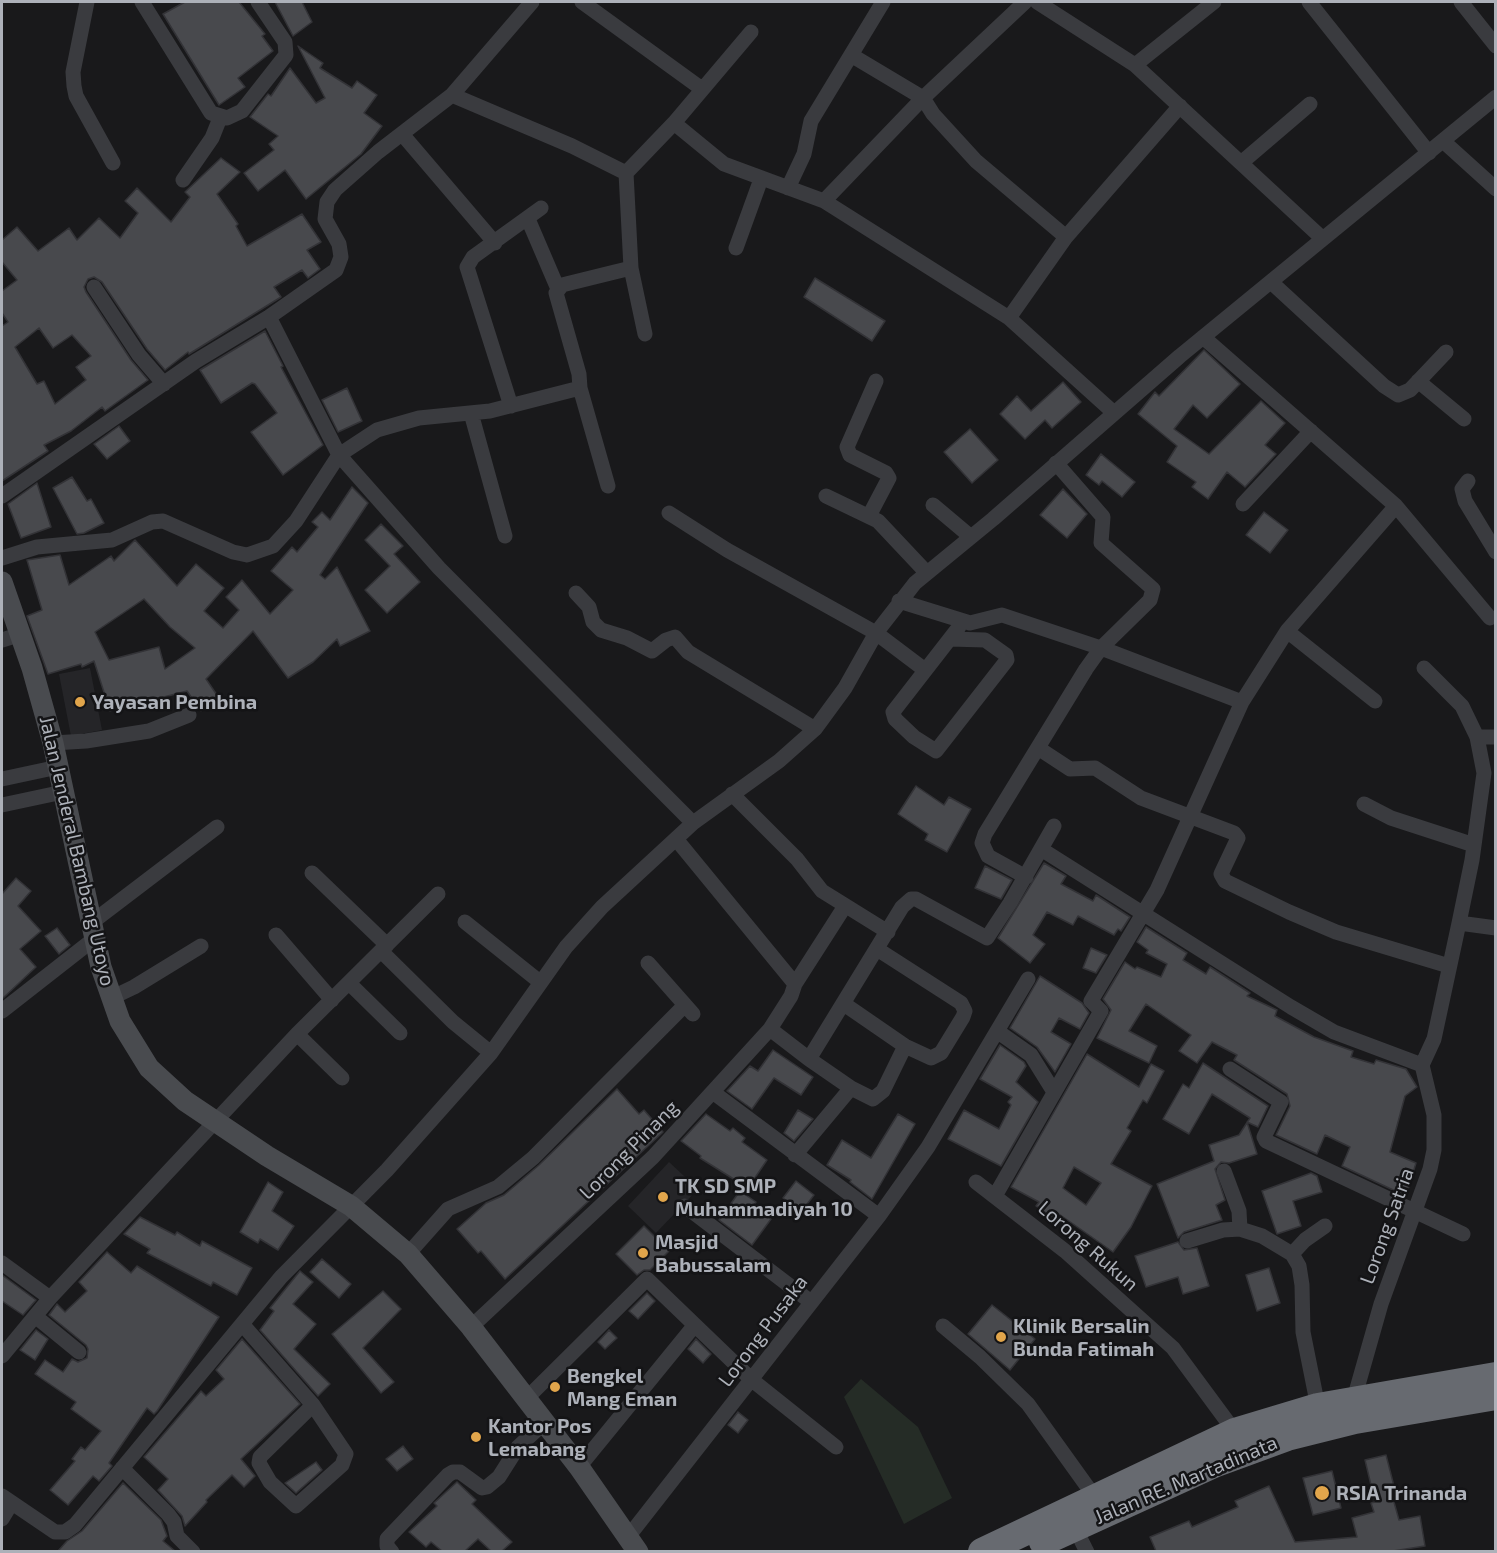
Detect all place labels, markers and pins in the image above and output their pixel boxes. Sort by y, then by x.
place label: Yayasan Pembina [92,690,257,714]
marker: Yayasan Pembina [73,695,87,709]
place label: TK SD SMP Muhammadiyah 10 [675,1174,853,1221]
marker: TK SD SMP Muhammadiyah 10 [656,1190,670,1204]
place label: Masjid Babussalam [655,1230,771,1277]
marker: Masjid Babussalam [636,1246,650,1260]
place label: Klinik Bersalin Bunda Fatimah [1013,1314,1154,1361]
marker: Klinik Bersalin Bunda Fatimah [994,1330,1008,1344]
place label: Bengkel Mang Eman [567,1364,677,1411]
marker: Bengkel Mang Eman [548,1380,562,1394]
place label: Kantor Pos Lemabang [488,1414,592,1461]
marker: Kantor Pos Lemabang [469,1430,483,1444]
place label: RSIA Trinanda [1336,1481,1467,1505]
marker: RSIA Trinanda [1313,1484,1331,1502]

